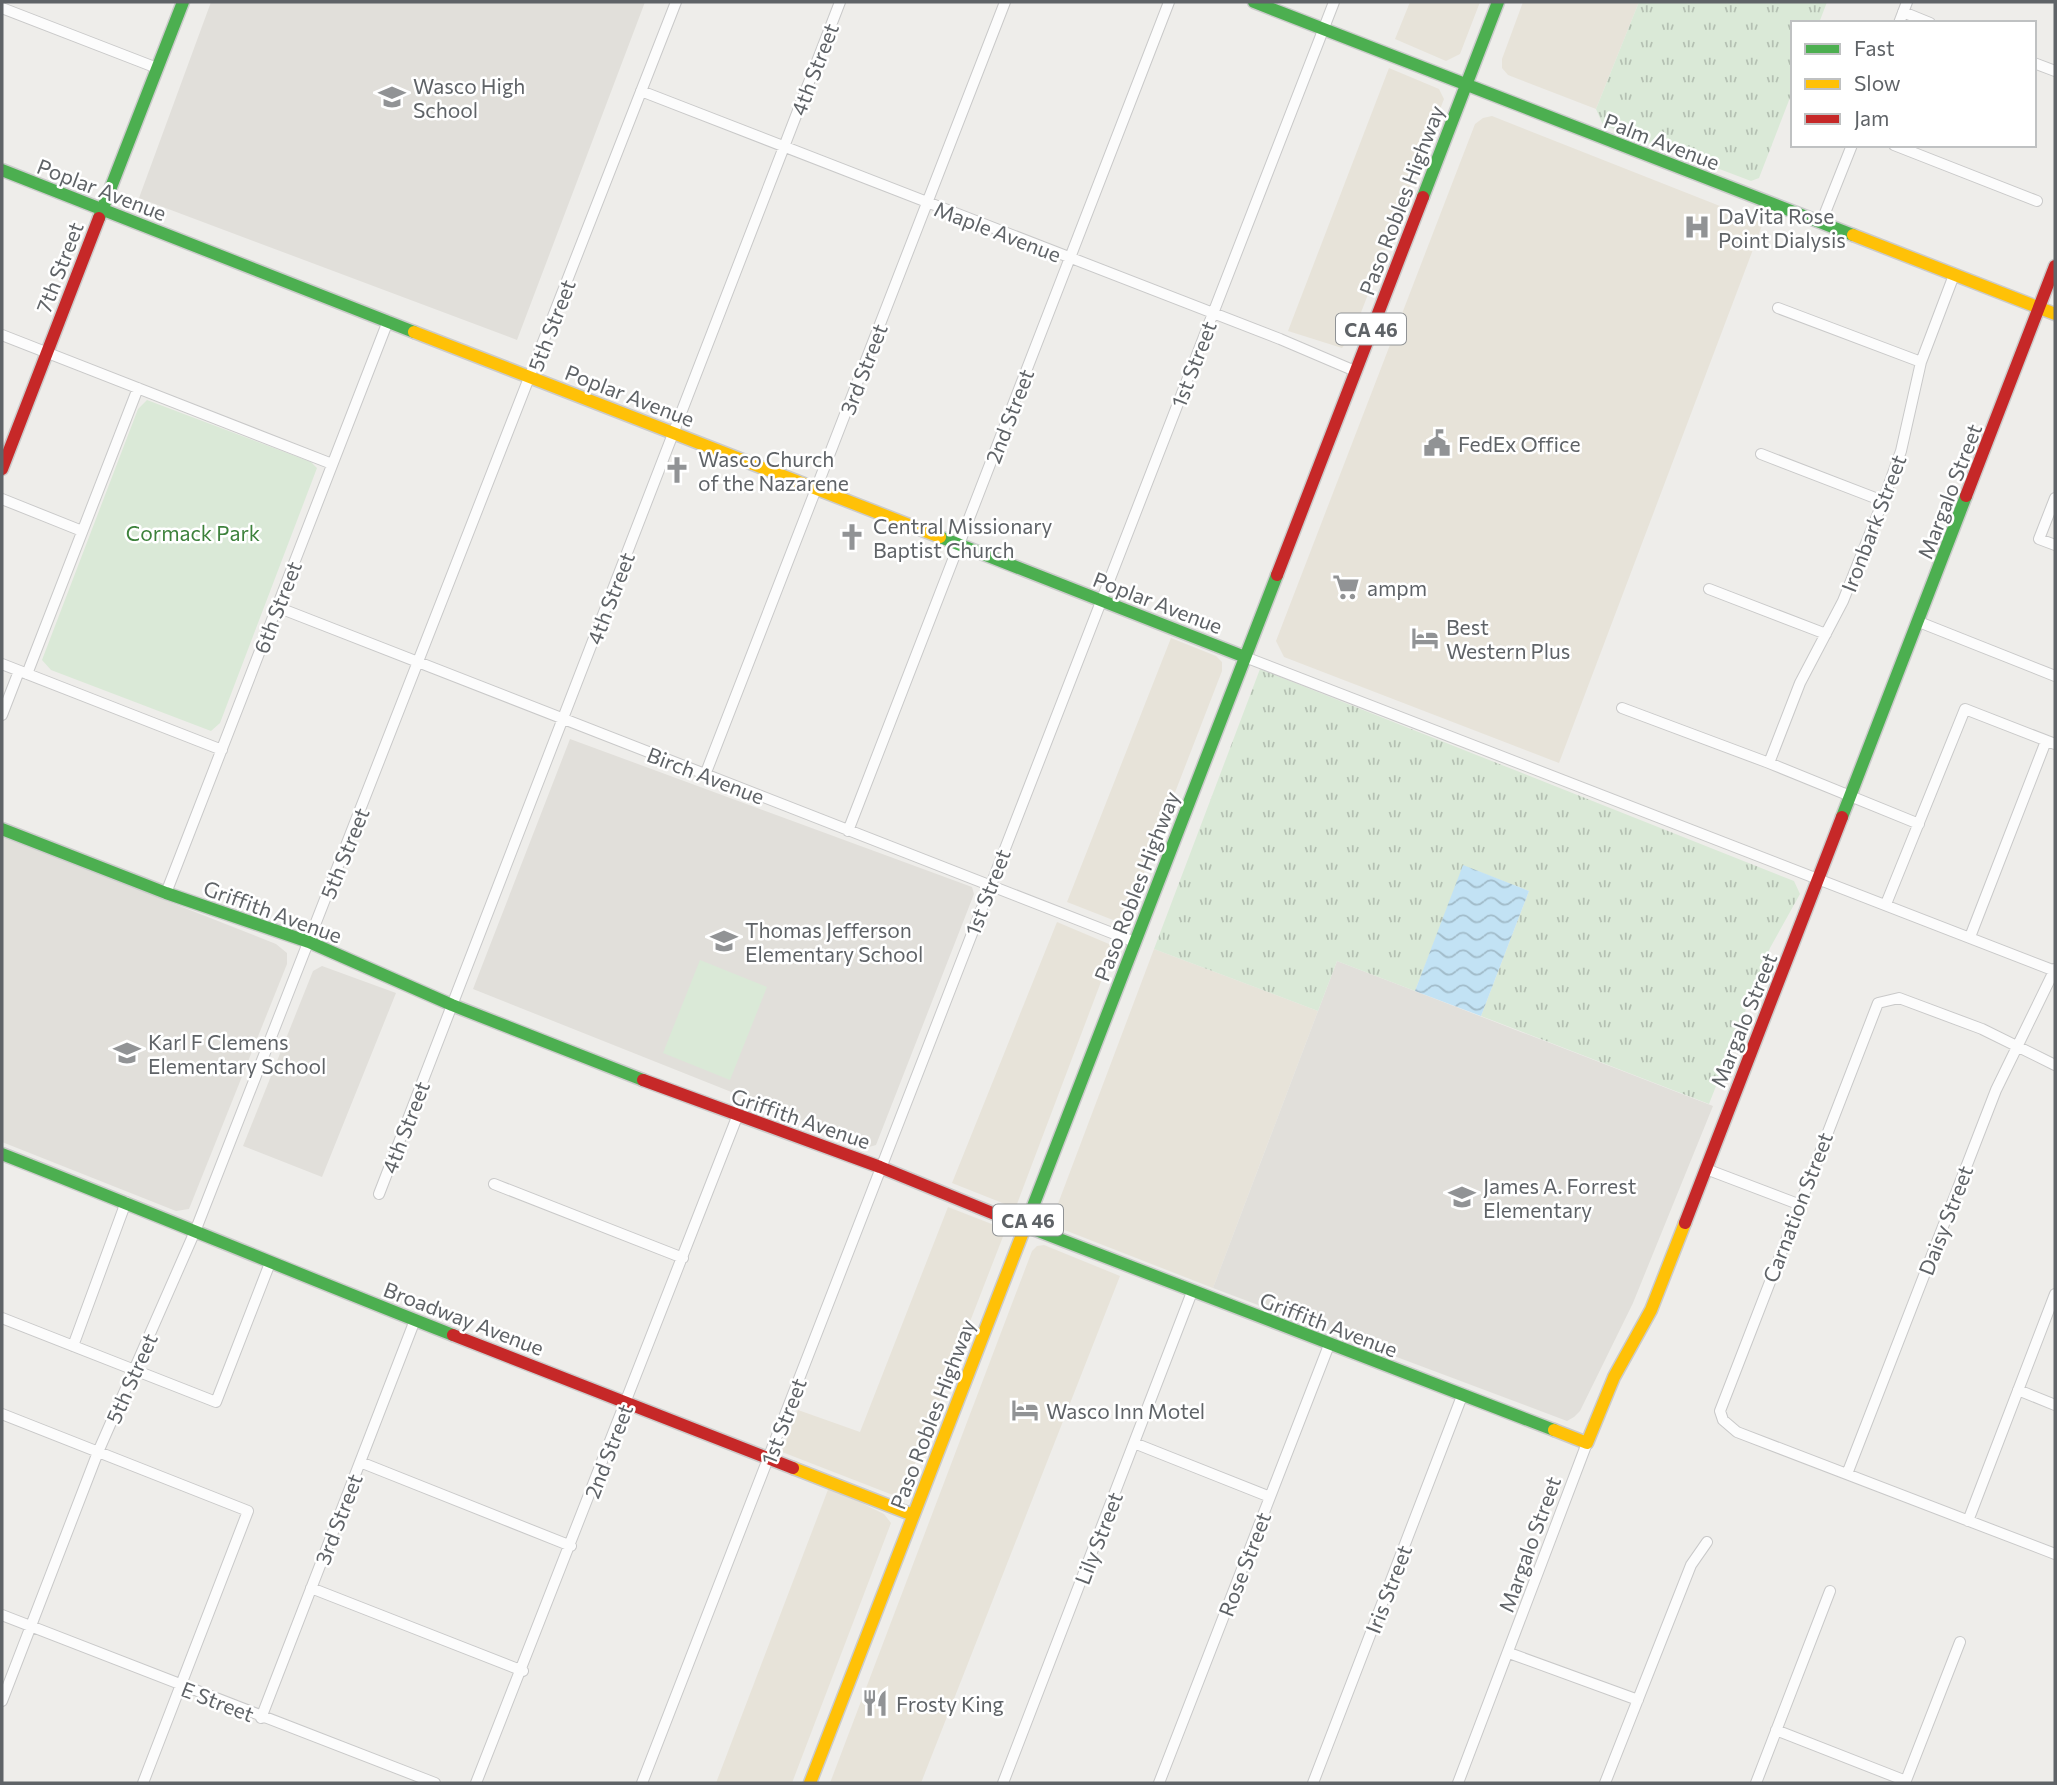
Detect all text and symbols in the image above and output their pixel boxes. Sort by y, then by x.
street label: 4th Street [785,19,843,119]
legend [1791,21,2036,147]
text: Fast [1854,35,1895,60]
text: Slow [1854,70,1901,95]
place label: Wasco High School [413,73,525,122]
school or university icon: Wasco High School [377,82,407,112]
street label: Paso Robles Highway [1353,102,1449,298]
text: Jam [1854,105,1889,130]
street label: Palm Avenue [1601,107,1723,175]
street label: Poplar Avenue [34,153,170,225]
street label: Maple Avenue [931,195,1065,267]
place label: DaVita Rose Point Dialysis [1718,203,1846,252]
hospital icon: DaVita Rose Point Dialysis [1682,212,1712,242]
street label: 7th Street [30,218,88,316]
street label: 5th Street [522,276,580,374]
road number: CA 46 [1336,314,1406,344]
street label: 1st Street [1165,317,1221,411]
street label: 3rd Street [834,320,892,418]
street label: Poplar Avenue [562,359,698,431]
street label: 2nd Street [980,365,1038,467]
street label: Margalo Street [1912,420,1986,562]
public building icon: FedEx Office [1422,428,1452,458]
place label: FedEx Office [1458,431,1581,456]
place label: Wasco Church of the Nazarene [698,446,849,495]
street label: Ironbark Street [1835,451,1911,595]
church icon: Wasco Church of the Nazarene [662,455,692,485]
place label: Central Missionary Baptist Church [873,513,1053,562]
park label: Cormack Park [126,520,260,545]
church icon: Central Missionary Baptist Church [837,522,867,552]
street label: 4th Street [581,548,639,648]
street label: 6th Street [248,557,306,657]
street label: Poplar Avenue [1090,566,1226,638]
supermarket icon: ampm [1331,572,1361,602]
place label: ampm [1367,575,1427,600]
place label: Best Western Plus [1446,614,1570,663]
hotel icon: Best Western Plus [1410,623,1440,653]
street label: Birch Avenue [644,741,768,809]
street label: Paso Robles Highway [1088,788,1184,984]
street label: 5th Street [314,804,374,902]
street label: 1st Street [959,845,1015,939]
street label: Griffith Avenue [200,874,346,948]
place label: Thomas Jefferson Elementary School [745,917,923,966]
school or university icon: Thomas Jefferson Elementary School [709,926,739,956]
street label: Margalo Street [1705,949,1781,1091]
place label: Karl F Clemens Elementary School [148,1029,326,1078]
school or university icon: Karl F Clemens Elementary School [112,1038,142,1068]
street label: 4th Street [376,1077,434,1177]
street label: Griffith Avenue [728,1083,874,1153]
street label: Carnation Street [1757,1128,1837,1286]
street label: Daisy Street [1913,1162,1977,1278]
place label: James A. Forrest Elementary [1483,1173,1636,1222]
school or university icon: James A. Forrest Elementary [1447,1182,1477,1212]
road number: CA 46 [993,1204,1063,1236]
street label: Broadway Avenue [380,1276,548,1360]
street label: Griffith Avenue [1257,1286,1401,1362]
street label: Paso Robles Highway [884,1316,980,1512]
street label: 5th Street [100,1329,162,1427]
street label: 1st Street [755,1374,811,1468]
hotel icon: Wasco Inn Motel [1010,1395,1040,1425]
place label: Wasco Inn Motel [1046,1398,1205,1423]
street label: 2nd Street [579,1400,637,1502]
street label: 3rd Street [309,1470,367,1568]
street label: Margalo Street [1493,1473,1565,1615]
street label: Lily Street [1069,1488,1127,1588]
street label: Rose Street [1213,1508,1275,1620]
street label: Iris Street [1360,1541,1416,1637]
street label: E Street [178,1676,258,1726]
restaurant icon: Frosty King [860,1688,890,1718]
place label: Frosty King [896,1691,1004,1716]

